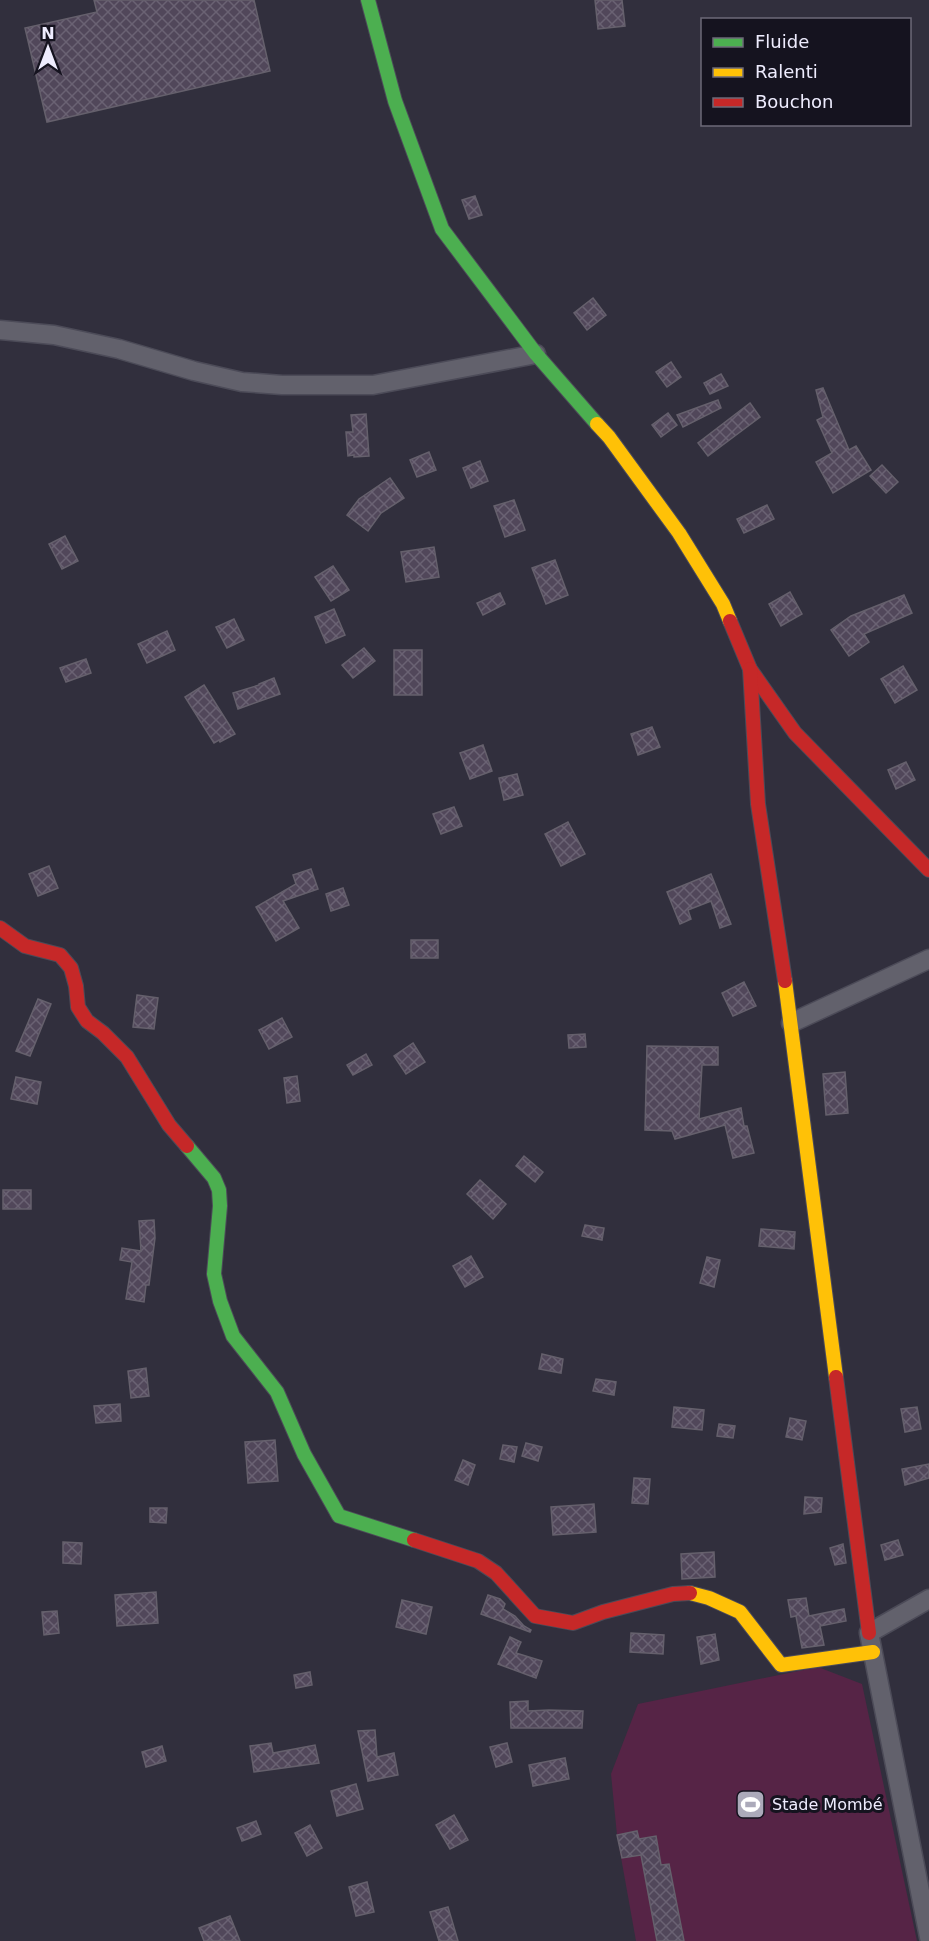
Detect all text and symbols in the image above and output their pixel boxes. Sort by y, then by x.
north arrow [18,18,78,78]
legend [701,18,911,126]
text: N [41,24,55,43]
text: Fluide [755,31,809,52]
text: Ralenti [755,61,818,82]
text: Bouchon [755,91,834,112]
sports icon: Stade Mombé [735,1788,767,1820]
place label: Stade Mombé [772,1795,883,1814]

